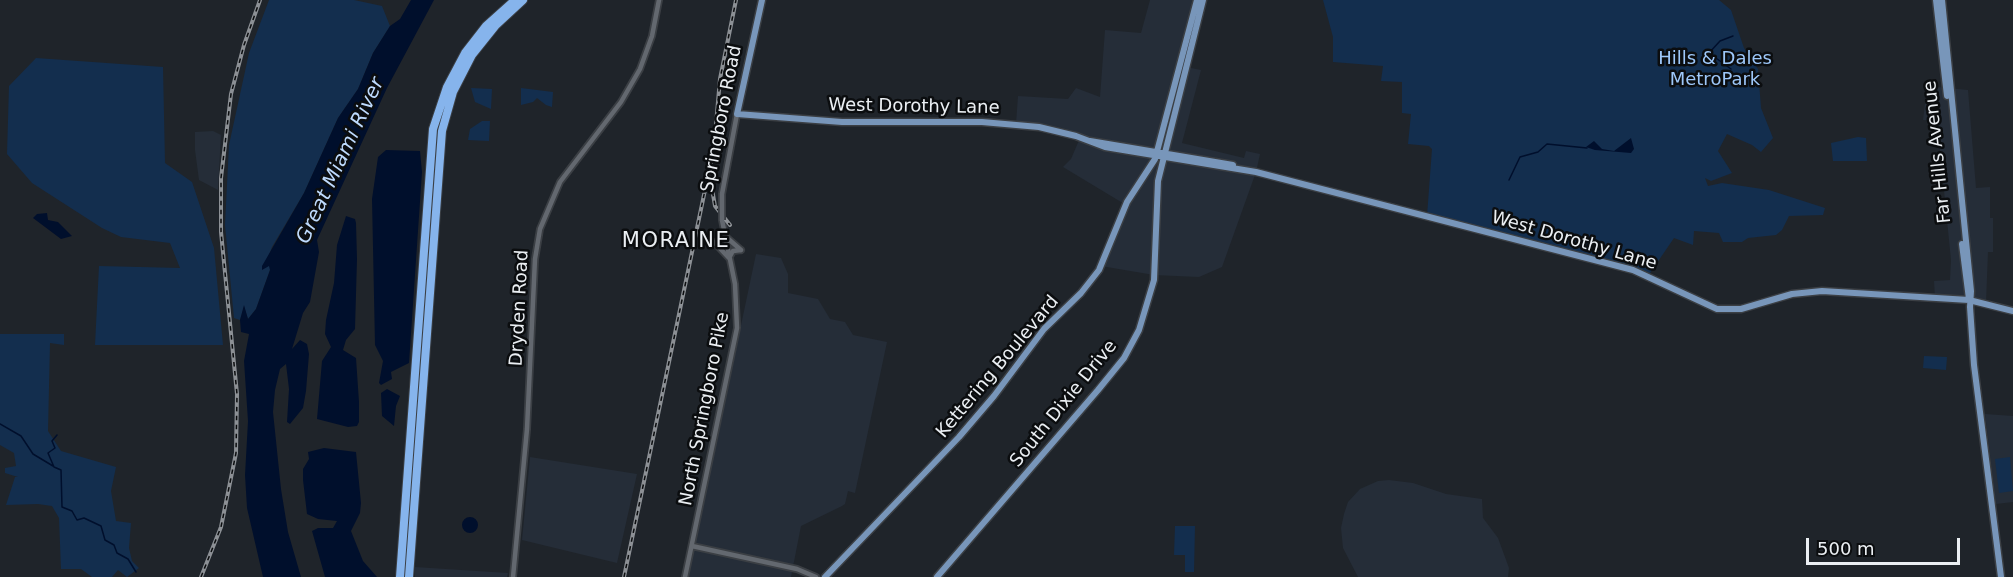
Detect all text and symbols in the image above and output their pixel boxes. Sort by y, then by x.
street label: Springboro Road [697,44,747,194]
park label: Hills & Dales MetroPark [1658,48,1772,90]
water label: Great Miami River [292,74,390,248]
street label: Far Hills Avenue [1920,80,1956,224]
street label: West Dorothy Lane [828,95,1000,119]
street label: West Dorothy Lane [1489,207,1659,275]
district label: MORAINE [622,229,730,255]
street label: Dryden Road [506,249,534,367]
street label: Kettering Boulevard [932,291,1064,443]
street label: North Springboro Pike [676,310,734,508]
street label: South Dixie Drive [1006,336,1122,472]
scale bar [1809,526,1964,564]
text: 500 m [1817,538,1875,559]

